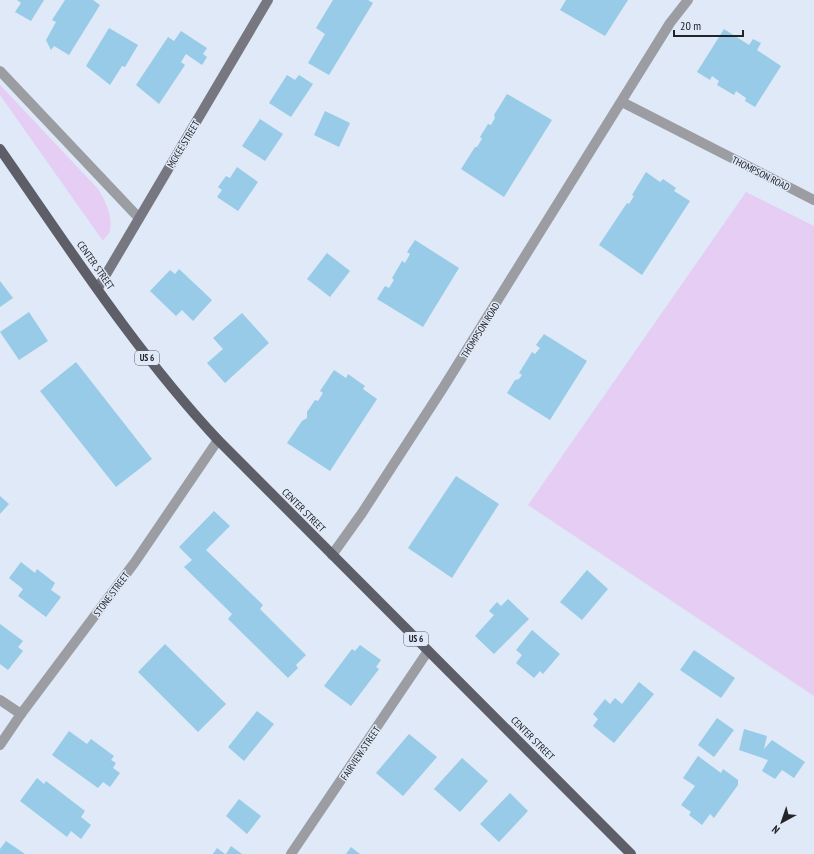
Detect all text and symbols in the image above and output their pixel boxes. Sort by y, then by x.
scale bar [674,12,743,38]
text: 20 m [680,18,701,33]
street label: MCKEE STREET [164,118,203,170]
street label: THOMPSON ROAD [730,153,792,194]
street label: CENTER STREET [74,238,117,293]
street label: THOMPSON ROAD [458,300,503,361]
road number: US 6 [135,351,159,365]
street label: CENTER STREET [279,486,329,535]
street label: STONE STREET [90,569,133,619]
road number: US 6 [404,632,428,646]
street label: CENTER STREET [508,714,558,763]
street label: FAIRVIEW STREET [338,723,383,783]
north arrow [762,802,802,842]
text: N [769,822,782,837]

